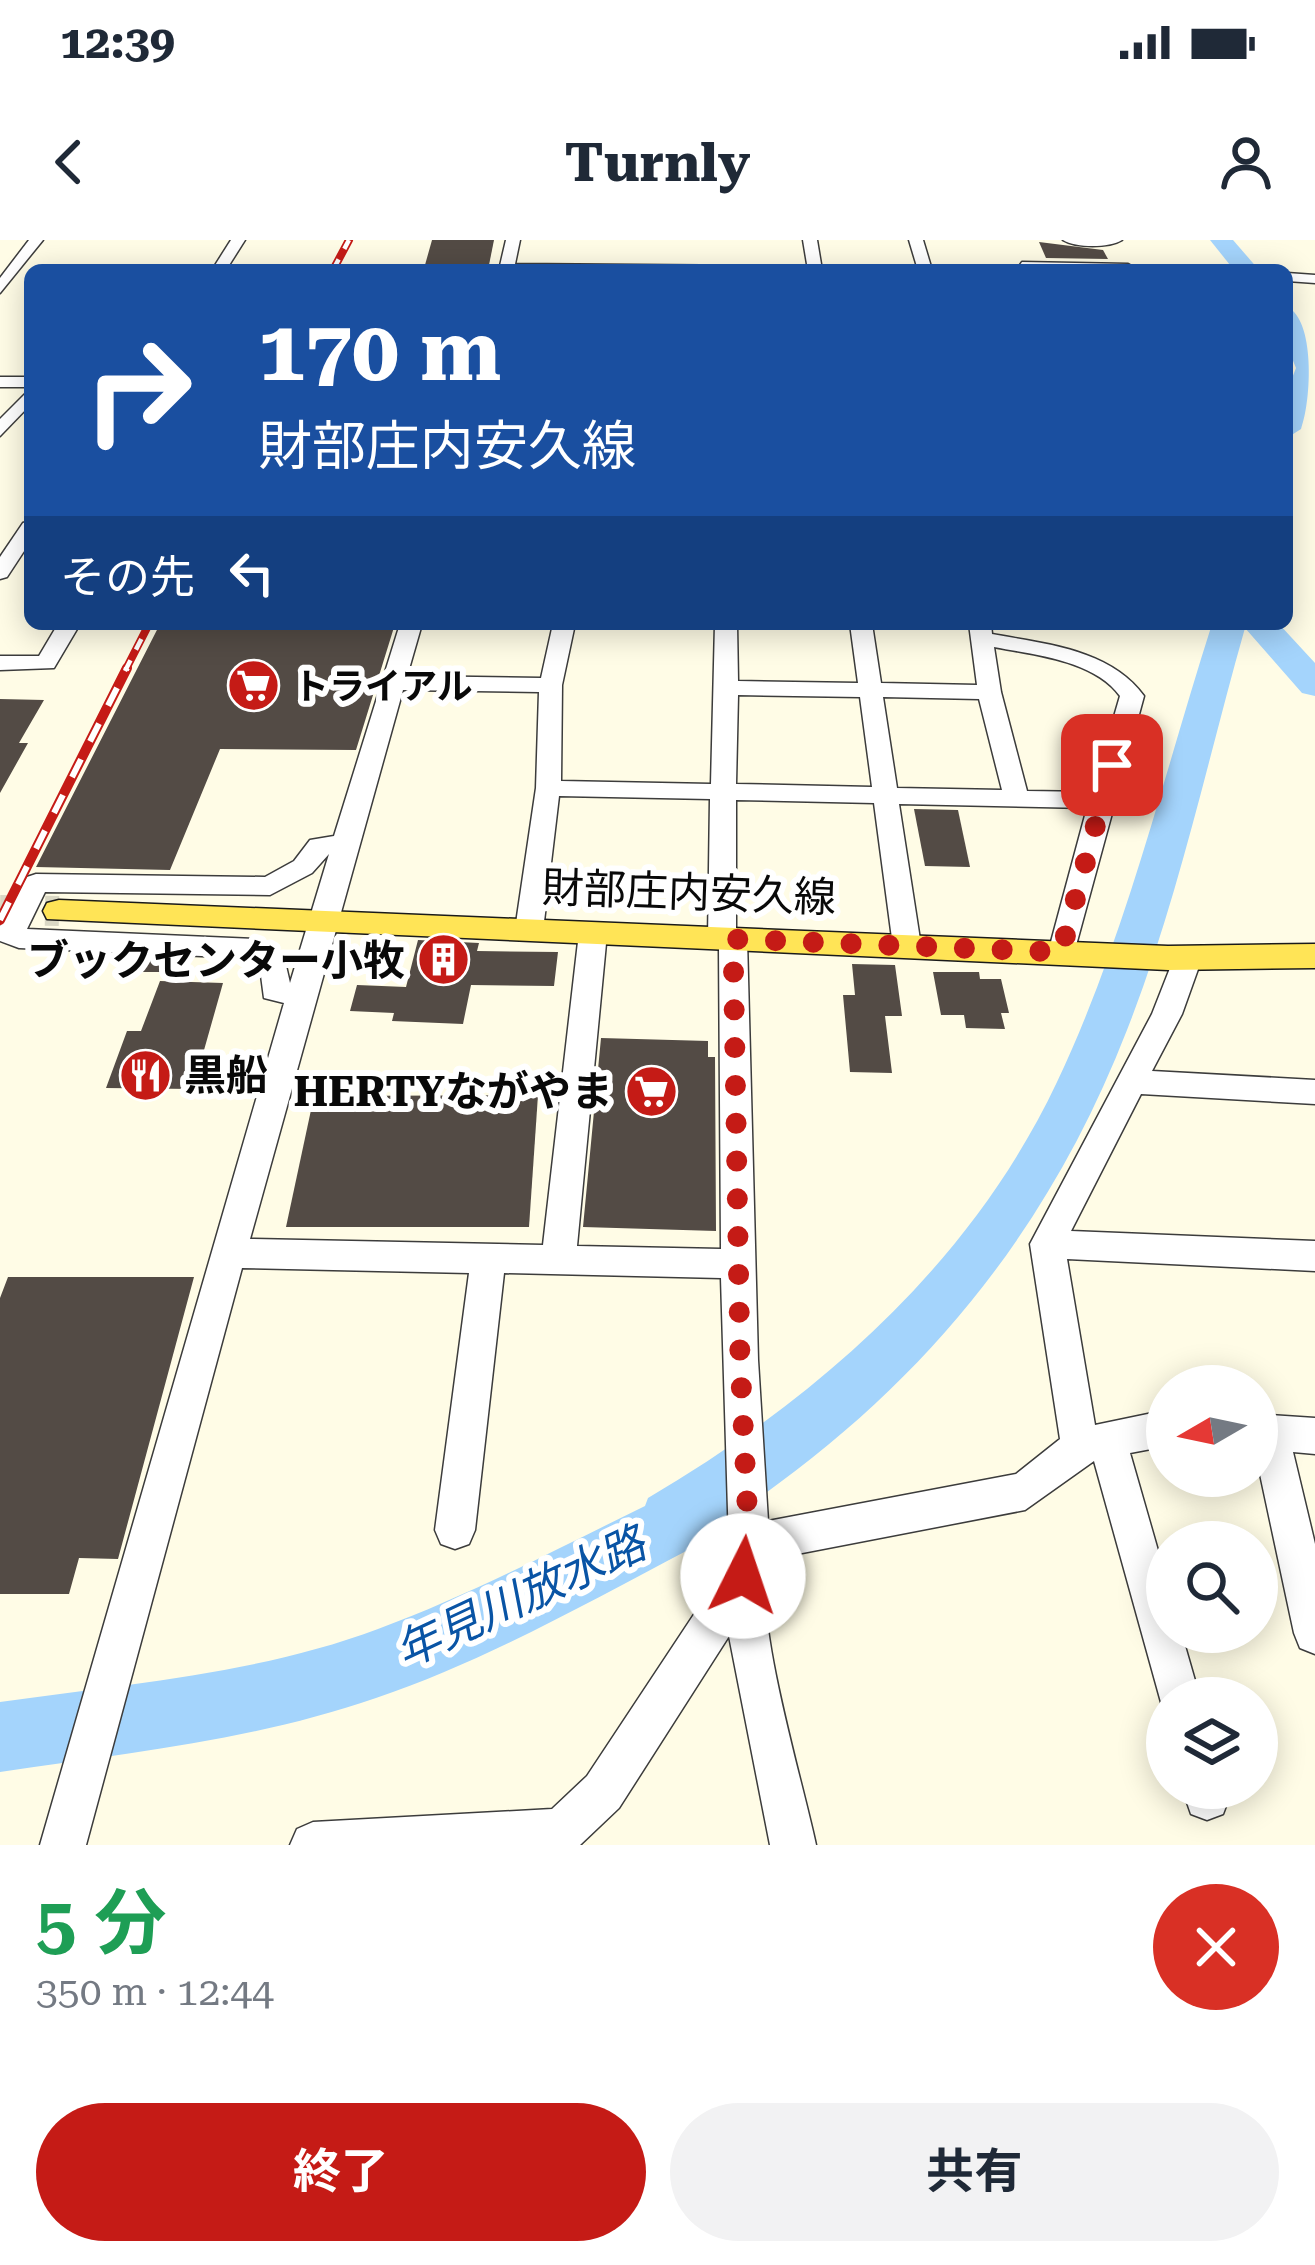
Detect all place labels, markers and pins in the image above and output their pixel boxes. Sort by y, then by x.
supermarket icon: トライアル [226,658,282,714]
place label: トライアル [293,666,473,708]
pin [1061,714,1163,816]
building icon: ブックセンター小牧 [416,932,472,988]
place label: ブックセンター小牧 [27,936,405,985]
restaurant icon: 黒船 [117,1047,173,1103]
place label: 黒船 [184,1051,268,1100]
supermarket icon: HERTYながやま [624,1063,680,1119]
place label: HERTYながやま [293,1067,613,1116]

